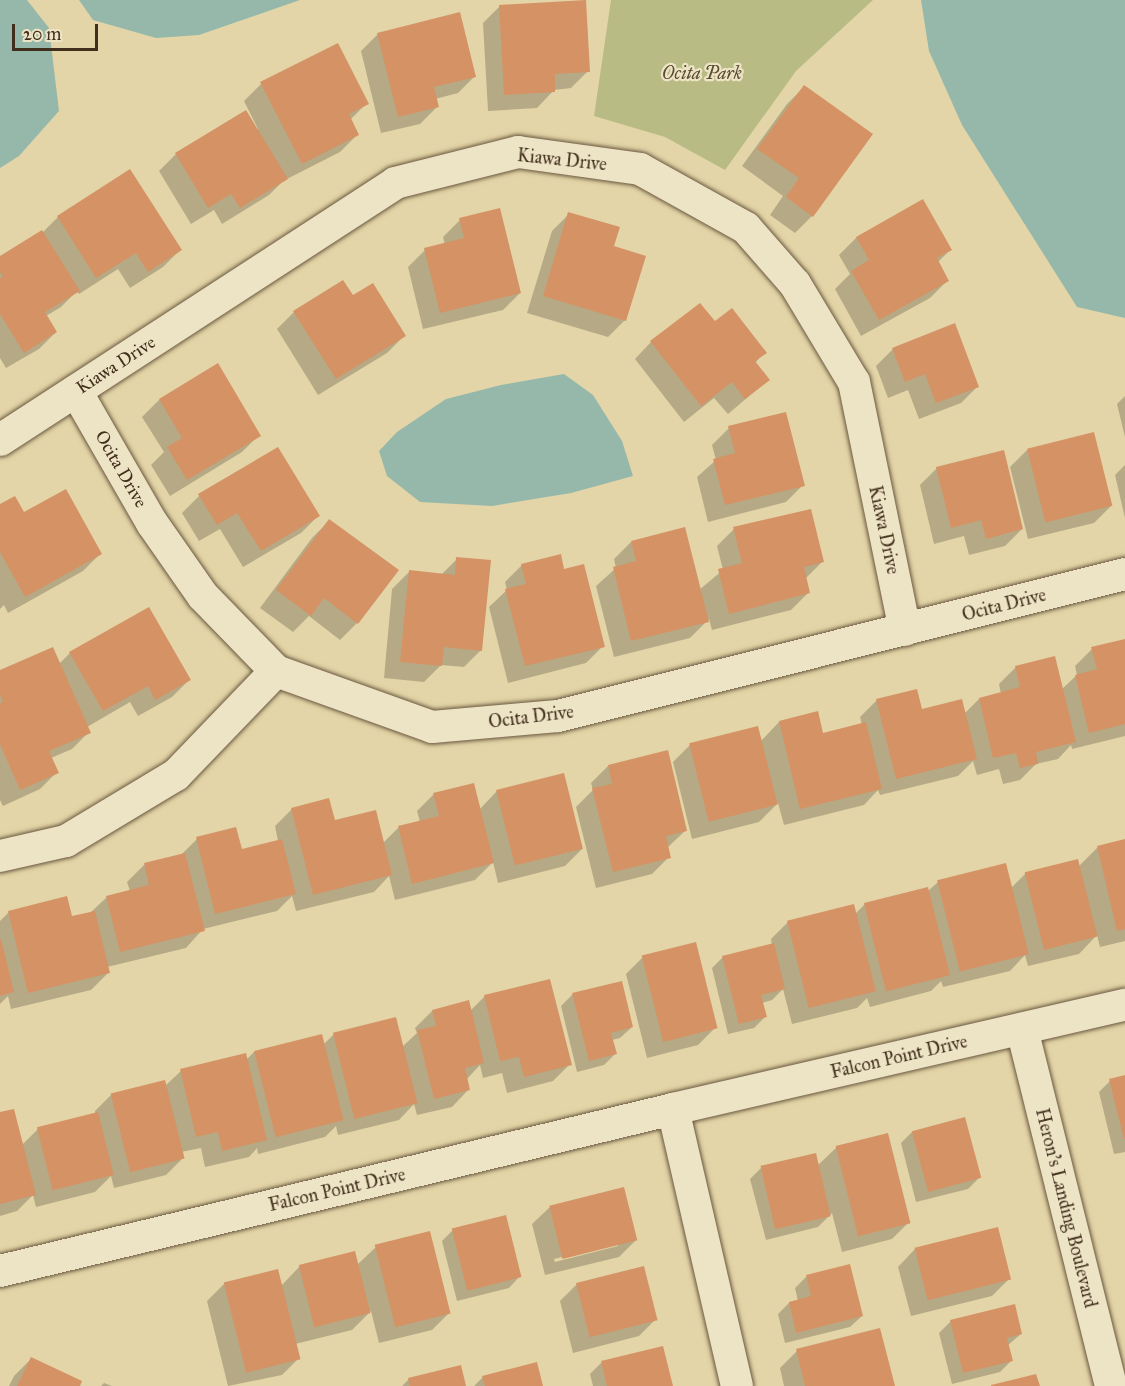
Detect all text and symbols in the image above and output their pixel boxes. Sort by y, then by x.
scale bar [15,12,100,50]
text: 20 m [23,23,61,45]
park label: Ocita Park [662,62,742,84]
street label: Kiawa Drive [516,145,608,175]
street label: Kiawa Drive [72,331,160,399]
street label: Ocita Drive [90,427,152,511]
street label: Kiawa Drive [864,484,904,576]
street label: Ocita Drive [960,584,1048,626]
street label: Ocita Drive [487,701,575,733]
street label: Falcon Point Drive [828,1031,970,1083]
street label: Heron's Landing Boulevard [1031,1106,1101,1310]
street label: Falcon Point Drive [266,1164,408,1216]

